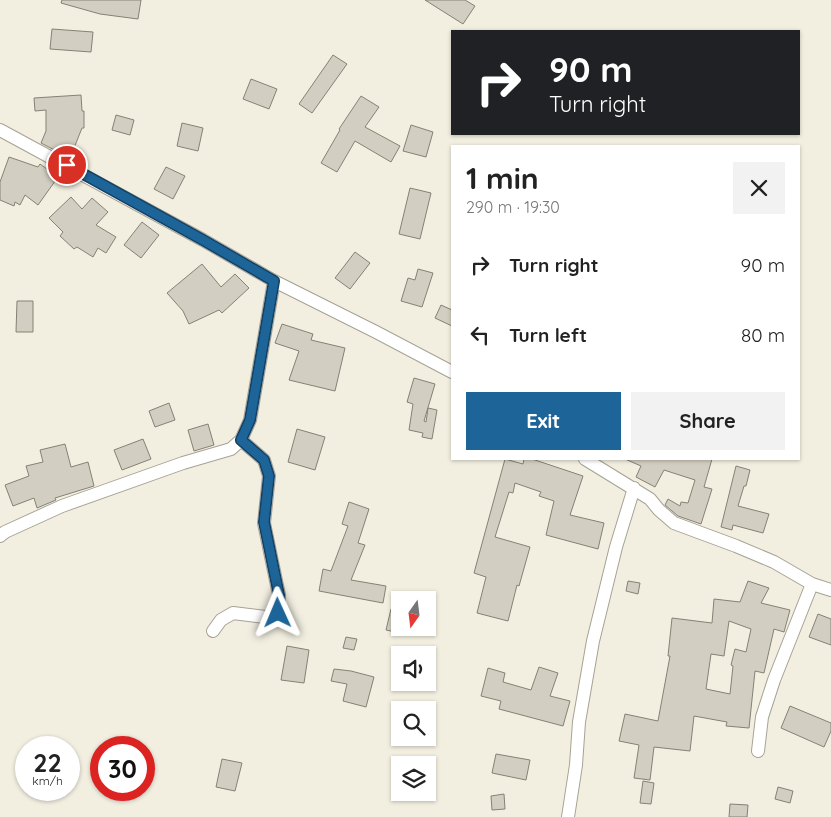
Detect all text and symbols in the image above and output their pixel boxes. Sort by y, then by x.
text: 90 m [549,47,632,91]
icon: right [466,50,531,115]
text: Turn right [549,90,646,118]
pin [46,144,88,186]
icon: arrive [53,151,81,179]
text: 1 min [466,159,539,197]
button: close [733,162,785,214]
text: 290 m · 19:30 [466,197,560,217]
icon: right [466,251,494,279]
text: Turn right [509,253,598,277]
text: 90 m [741,253,785,277]
icon: left [466,321,494,349]
text: Turn left [509,323,587,347]
text: 80 m [741,323,785,347]
button: Exit [466,392,621,450]
button: Share [631,392,785,450]
position arrow [251,586,303,638]
north arrow [391,591,436,636]
map controls [391,591,436,801]
button: sound [391,646,436,691]
button: search [391,701,436,746]
speed limit sign: 30 [90,736,155,801]
text: 22 [33,747,62,778]
button: layers [391,756,436,801]
text: km/h [32,773,63,788]

